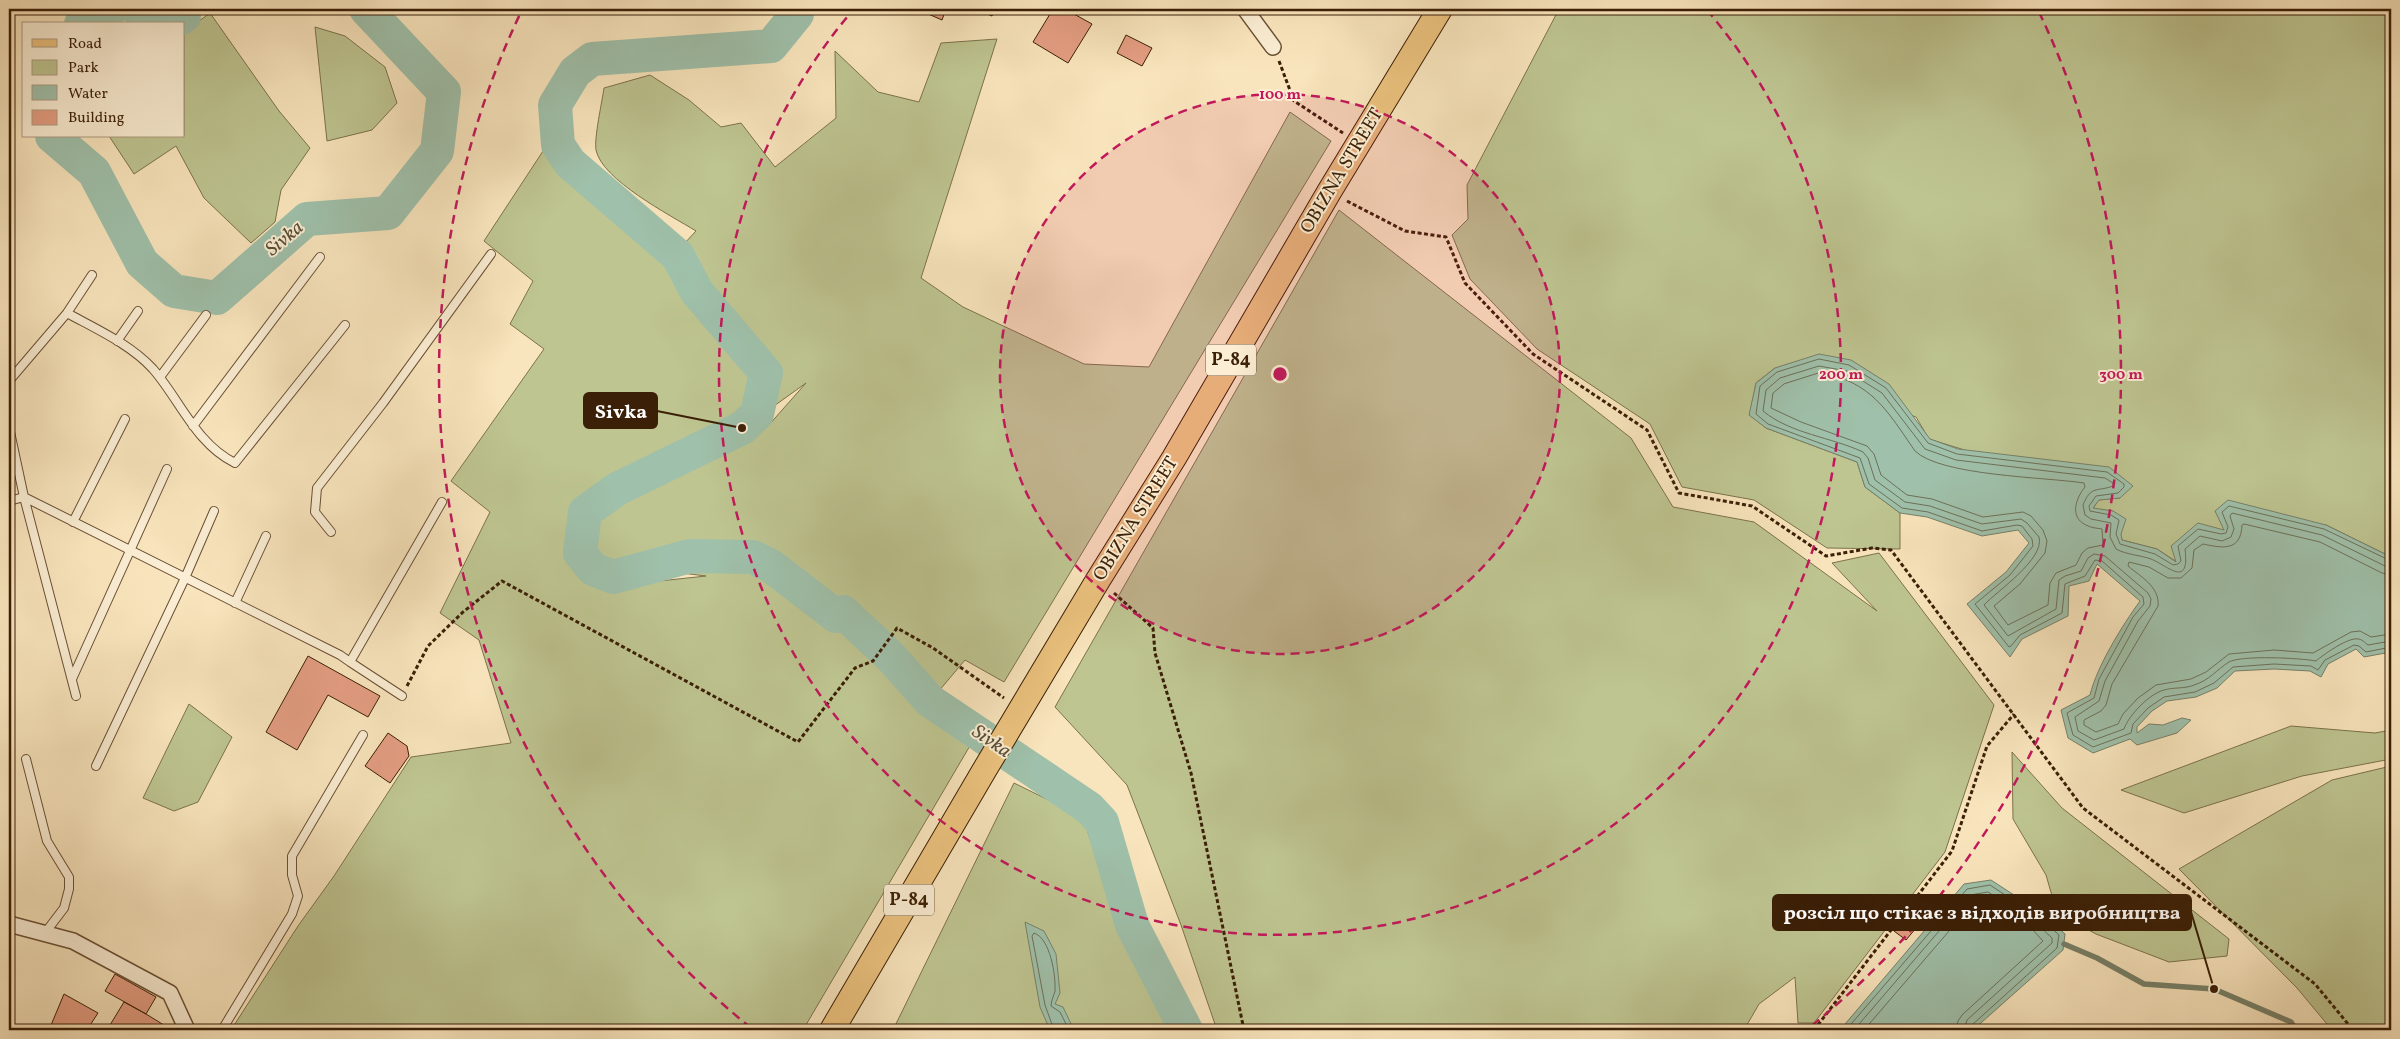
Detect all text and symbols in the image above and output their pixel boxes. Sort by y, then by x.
legend [22,22,185,138]
text: Road [68,34,102,55]
text: Park [68,58,99,79]
text: Water [68,84,108,105]
text: 100 m [1259,85,1302,106]
street label: OBIZNA STREET [1294,103,1390,239]
text: Building [68,108,125,129]
water label: Sivka [260,215,310,263]
road number: Р-84 [1206,344,1256,376]
centre of rings [1271,365,1289,383]
text: 200 m [1819,365,1863,386]
text: 300 m [2099,365,2143,386]
callout: Sivka [584,393,657,428]
text: Sivka [595,399,647,427]
street label: OBIZNA STREET [1087,452,1185,586]
water label: Sivka [966,719,1016,765]
road number: Р-84 [884,884,934,916]
callout: розсіл що стікає з відходів виробництва [1773,895,2191,930]
text: розсіл що стікає з відходів виробництва [1783,900,2181,928]

